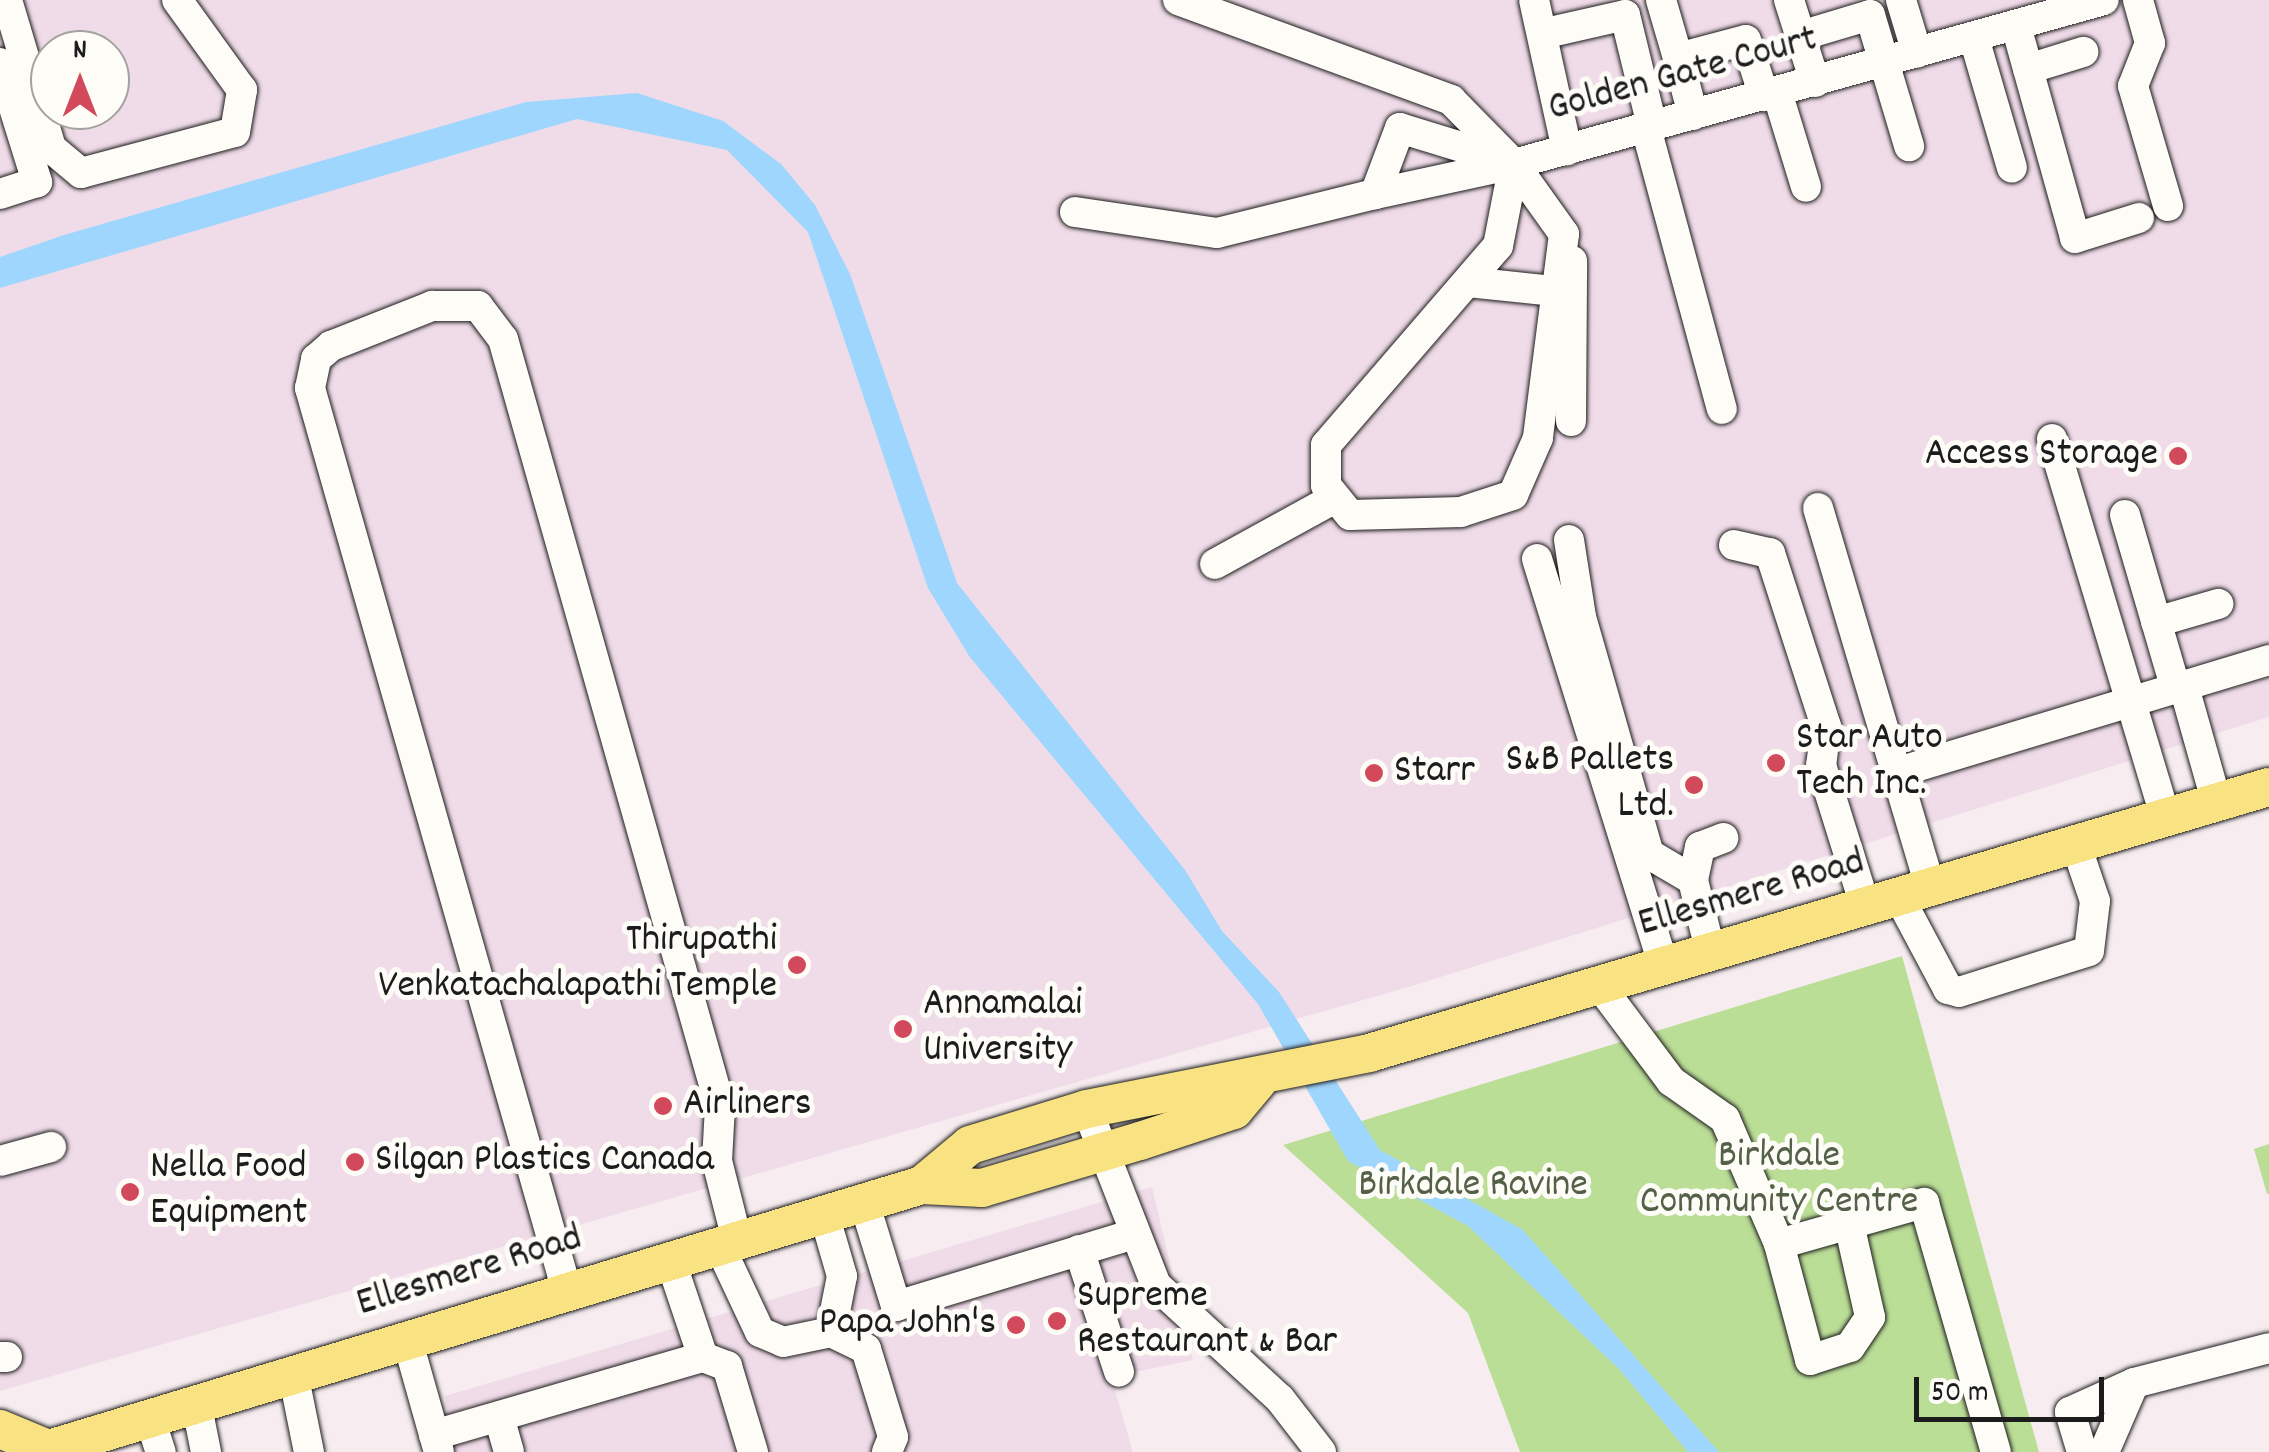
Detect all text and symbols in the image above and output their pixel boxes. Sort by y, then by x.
street label: Golden Gate Court [1543,17,1823,135]
north arrow [30,30,130,130]
text: N [73,32,87,72]
place label: Access Storage [1925,432,2158,480]
marker: Access Storage [2167,445,2189,467]
place label: Star Auto Tech Inc. [1796,716,1943,810]
place label: S&B Pallets Ltd. [1505,738,1674,832]
place label: Starr [1394,749,1475,797]
marker: Star Auto Tech Inc. [1765,752,1787,774]
marker: Starr [1363,762,1385,784]
marker: S&B Pallets Ltd. [1683,774,1705,796]
street label: Ellesmere Road [1633,840,1871,950]
place label: Thirupathi Venkatachalapathi Temple [378,918,777,1012]
marker: Thirupathi Venkatachalapathi Temple [786,954,808,976]
place label: Annamalai University [923,982,1082,1076]
marker: Annamalai University [892,1018,914,1040]
place label: Airliners [683,1082,812,1130]
marker: Airliners [652,1095,674,1117]
park label: Birkdale Community Centre [1640,1134,1918,1228]
place label: Silgan Plastics Canada [375,1138,714,1186]
place label: Nella Food Equipment [150,1145,307,1239]
marker: Silgan Plastics Canada [344,1151,366,1173]
park label: Birkdale Ravine [1358,1163,1588,1211]
marker: Nella Food Equipment [119,1181,141,1203]
street label: Ellesmere Road [352,1216,588,1330]
place label: Supreme Restaurant & Bar [1077,1274,1337,1368]
place label: Papa John's [819,1301,996,1349]
marker: Supreme Restaurant & Bar [1046,1310,1068,1332]
marker: Papa John's [1005,1314,1027,1336]
scale bar [1919,1357,2109,1419]
text: 50 m [1931,1373,1989,1416]

